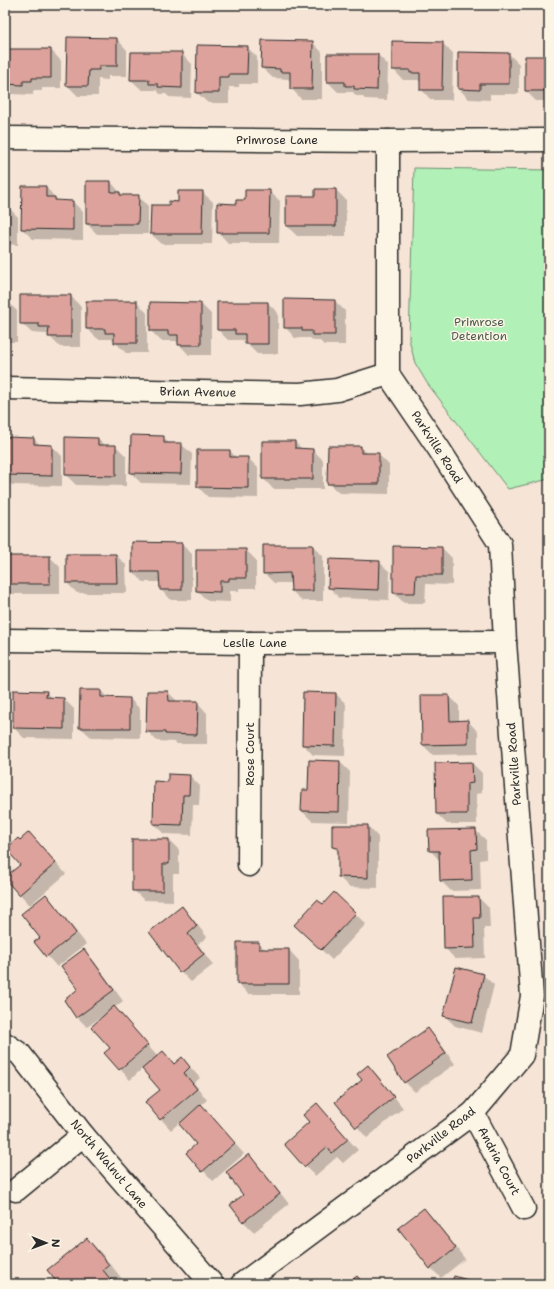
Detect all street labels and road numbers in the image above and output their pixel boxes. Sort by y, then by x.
street label: Primrose Lane [236,132,318,148]
street label: Brian Avenue [160,383,237,401]
street label: Parkville Road [408,408,467,487]
street label: Leslie Lane [223,635,287,651]
street label: Parkville Road [503,721,525,806]
street label: Rose Court [242,722,258,786]
street label: Parkville Road [403,1103,479,1167]
street label: North Walnut Lane [67,1116,151,1212]
street label: Andria Court [474,1124,524,1198]

